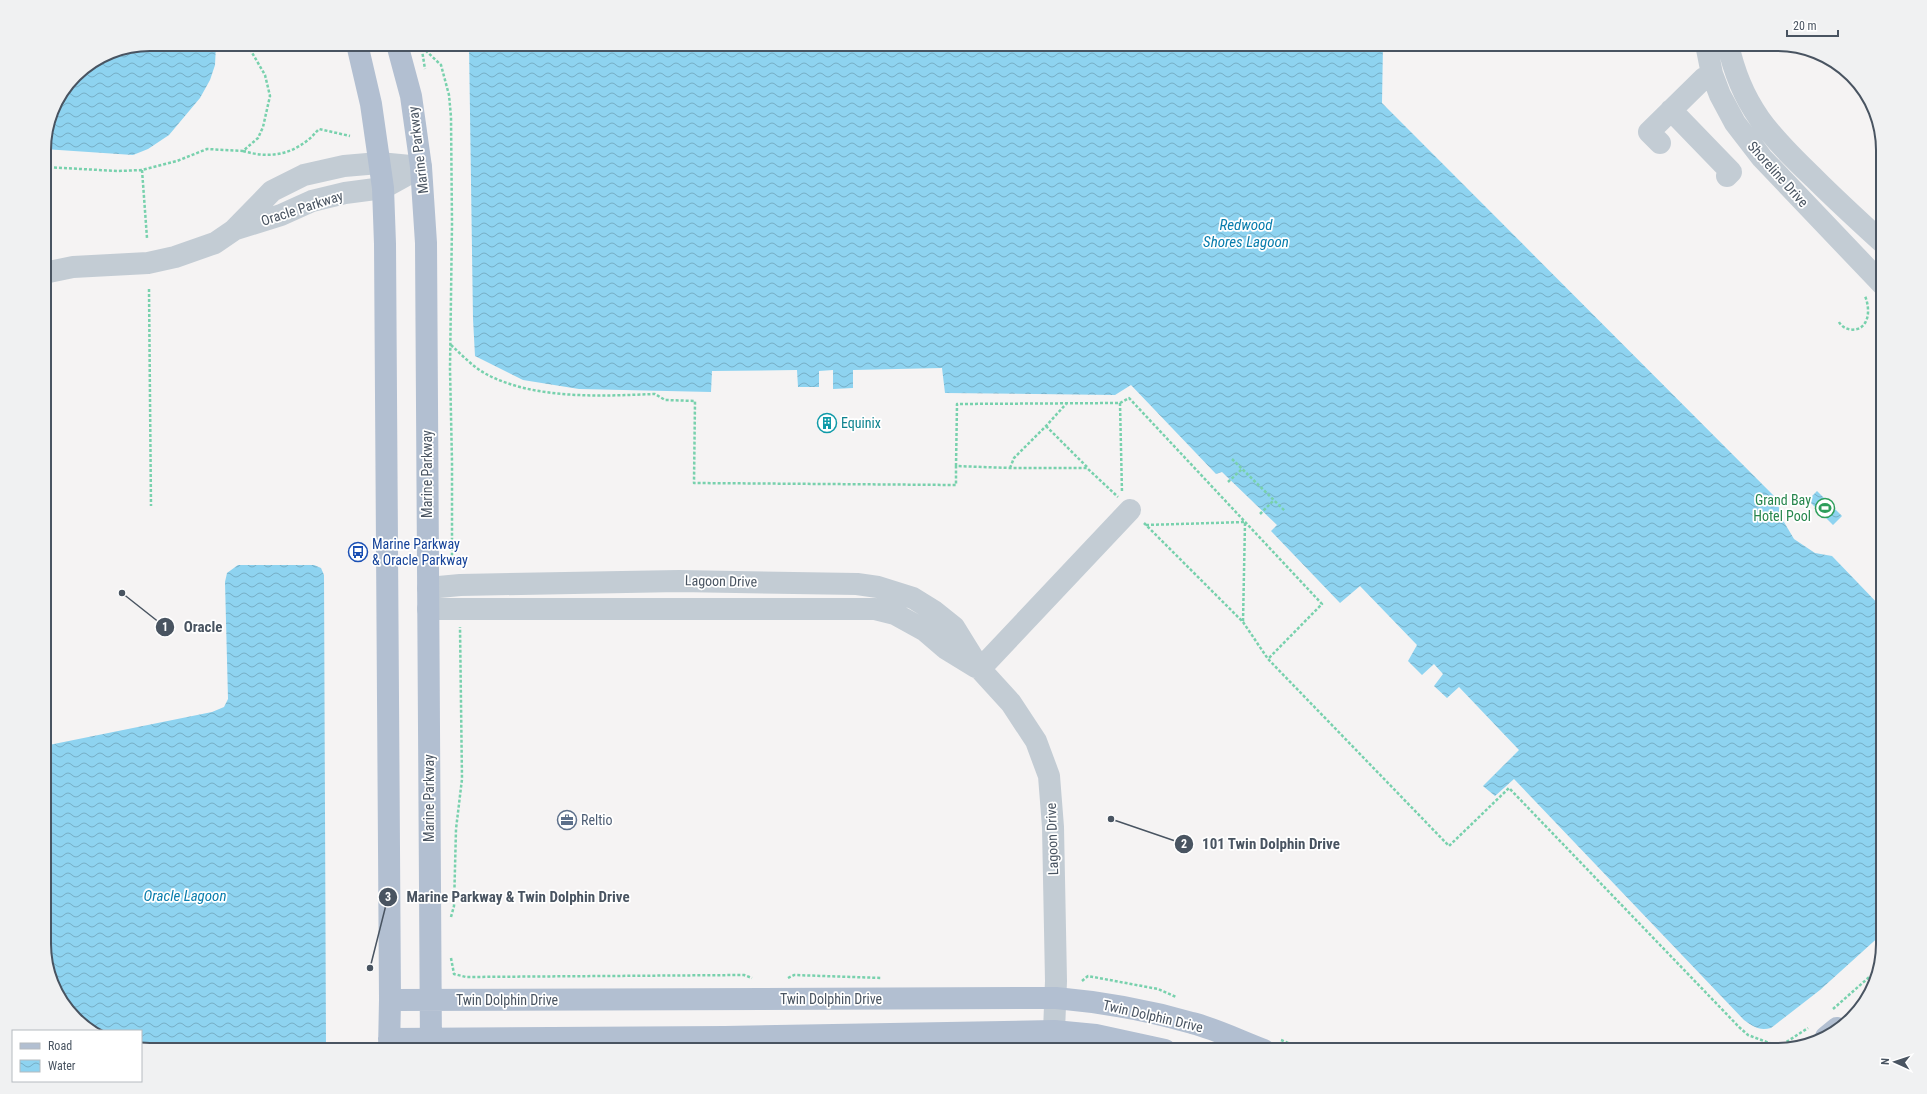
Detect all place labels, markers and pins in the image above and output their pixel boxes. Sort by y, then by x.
building icon: Equinix [816,412,838,434]
place label: Equinix [841,415,881,431]
place label: Grand Bay Hotel Pool [1753,492,1811,524]
sports icon: Grand Bay Hotel Pool [1814,497,1836,519]
place label: Marine Parkway & Oracle Parkway [372,536,468,568]
bus stop icon: Marine Parkway & Oracle Parkway [347,541,369,563]
callout: Oracle [155,613,230,640]
office icon: Reltio [556,809,578,831]
place label: Reltio [581,812,613,828]
callout: 101 Twin Dolphin Drive [1174,830,1349,857]
callout: Marine Parkway & Twin Dolphin Drive [378,883,638,910]

